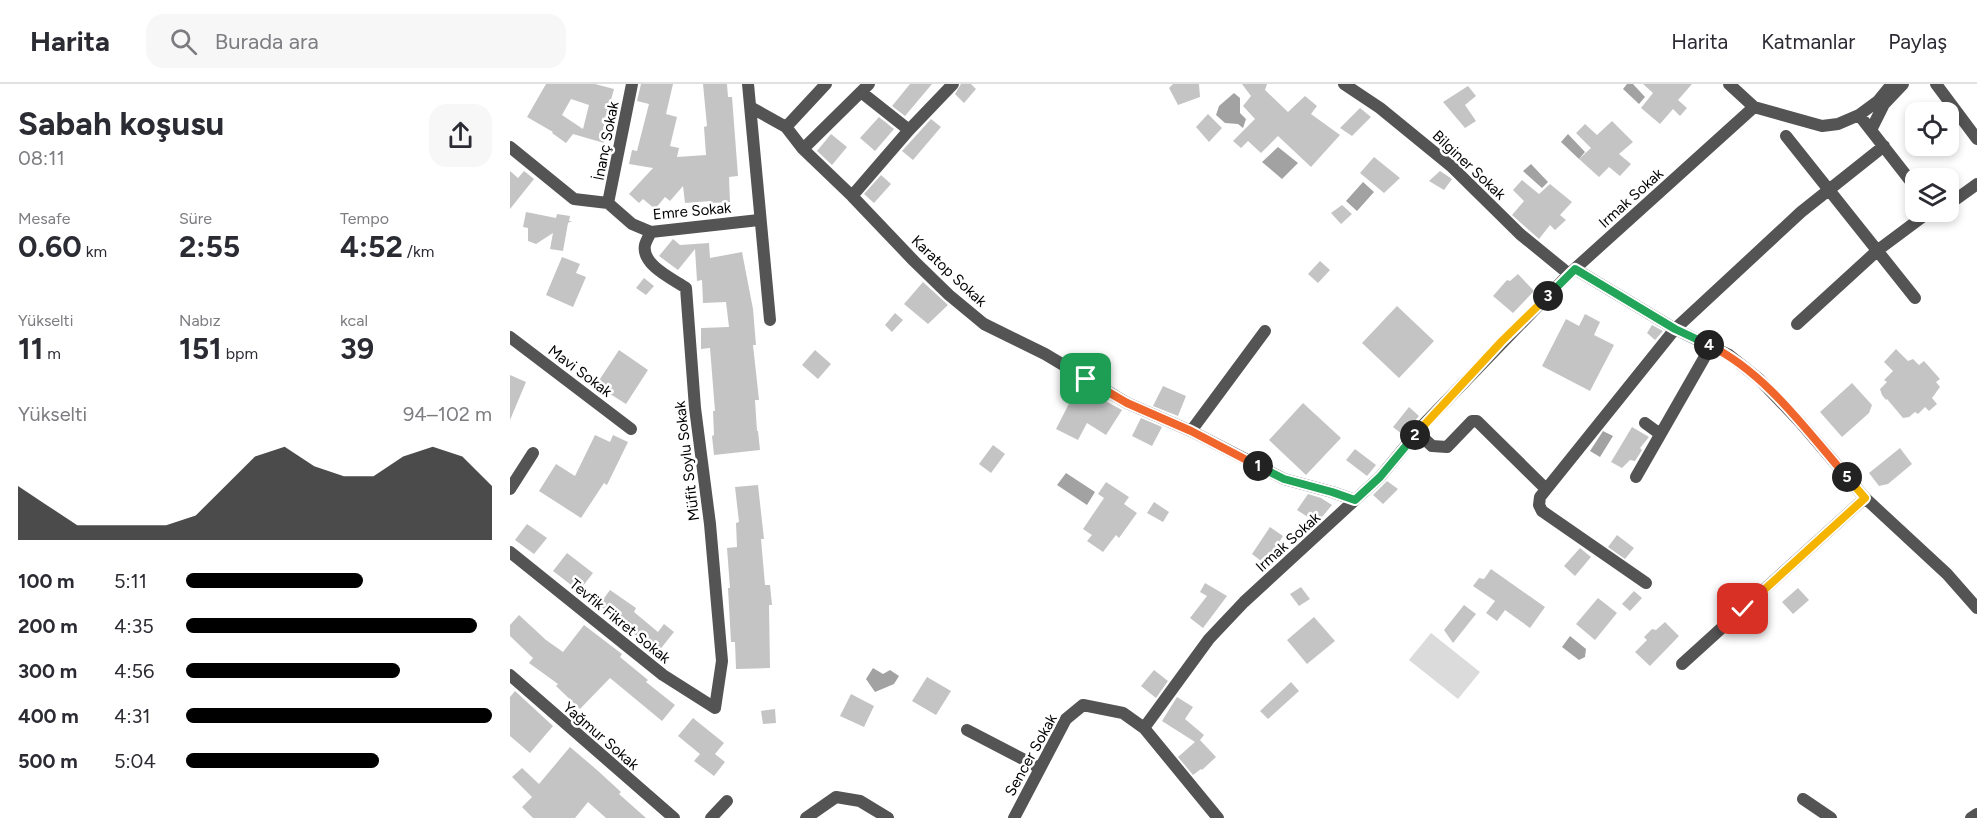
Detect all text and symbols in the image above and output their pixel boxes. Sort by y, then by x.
search box [146,14,566,68]
text: Harita [30,24,110,58]
icon: search [167,25,200,58]
text: Burada ara [215,28,319,55]
text: Harita [1671,29,1728,54]
text: Katmanlar [1761,29,1855,54]
text: Paylaş [1888,29,1947,54]
street label: İnanç Sokak [590,99,623,182]
map controls [1905,102,1959,222]
button: locate [1905,102,1959,156]
text: Sabah koşusu [18,104,224,143]
button: share [429,104,492,167]
street label: Bilginer Sokak [1429,127,1510,204]
text: 08:11 [18,146,65,170]
street label: Irmak Sokak [1595,164,1667,232]
button: layers [1905,168,1959,222]
street label: Emre Sokak [652,199,733,223]
text: Mesafe [18,209,70,228]
text: Süre [179,209,212,228]
text: Tempo [340,209,389,228]
text: 0.60 [18,228,82,265]
text: 2:55 [179,228,240,265]
text: 4:52 [340,228,403,265]
street label: Karatop Sokak [908,232,991,311]
text: km [82,242,107,261]
text: /km [403,242,434,261]
pin: 3 [1533,281,1563,311]
text: 3 [1544,286,1552,305]
text: Yükselti [18,311,73,330]
text: Nabız [179,311,221,330]
text: kcal [340,311,368,330]
text: 11 [18,330,43,367]
text: 151 [179,330,222,367]
text: 39 [340,330,374,367]
pin: 4 [1694,330,1724,360]
text: 4 [1704,335,1714,354]
street label: Mavi Sokak [545,341,616,401]
text: m [43,344,61,363]
text: bpm [222,344,258,363]
pin [1060,353,1111,404]
icon: arrive [1069,362,1102,395]
street label: Müfit Soylu Sokak [671,399,703,522]
text: Yükselti [18,402,87,426]
text: 94–102 m [403,402,492,426]
pin: 2 [1400,420,1430,450]
text: 2 [1410,425,1420,444]
pin: 1 [1243,451,1273,481]
text: 1 [1255,456,1261,475]
pin: 5 [1832,462,1862,492]
text: 5 [1842,467,1852,486]
street label: Irmak Sokak [1252,508,1324,576]
text: 100 m [18,569,75,593]
text: 5:11 [114,569,147,593]
street label: Tevfik Fikret Sokak [566,575,675,668]
pin [1717,583,1768,634]
icon: check [1726,592,1759,625]
text: 200 m [18,614,78,638]
text: 4:35 [114,614,154,638]
text: 300 m [18,659,77,683]
text: 4:56 [114,659,154,683]
street label: Yağmur Sokak [559,698,643,774]
text: 400 m [18,704,79,728]
text: 4:31 [114,704,151,728]
street label: Sencer Sokak [1001,710,1061,799]
text: 500 m [18,749,78,773]
text: 5:04 [114,749,156,773]

